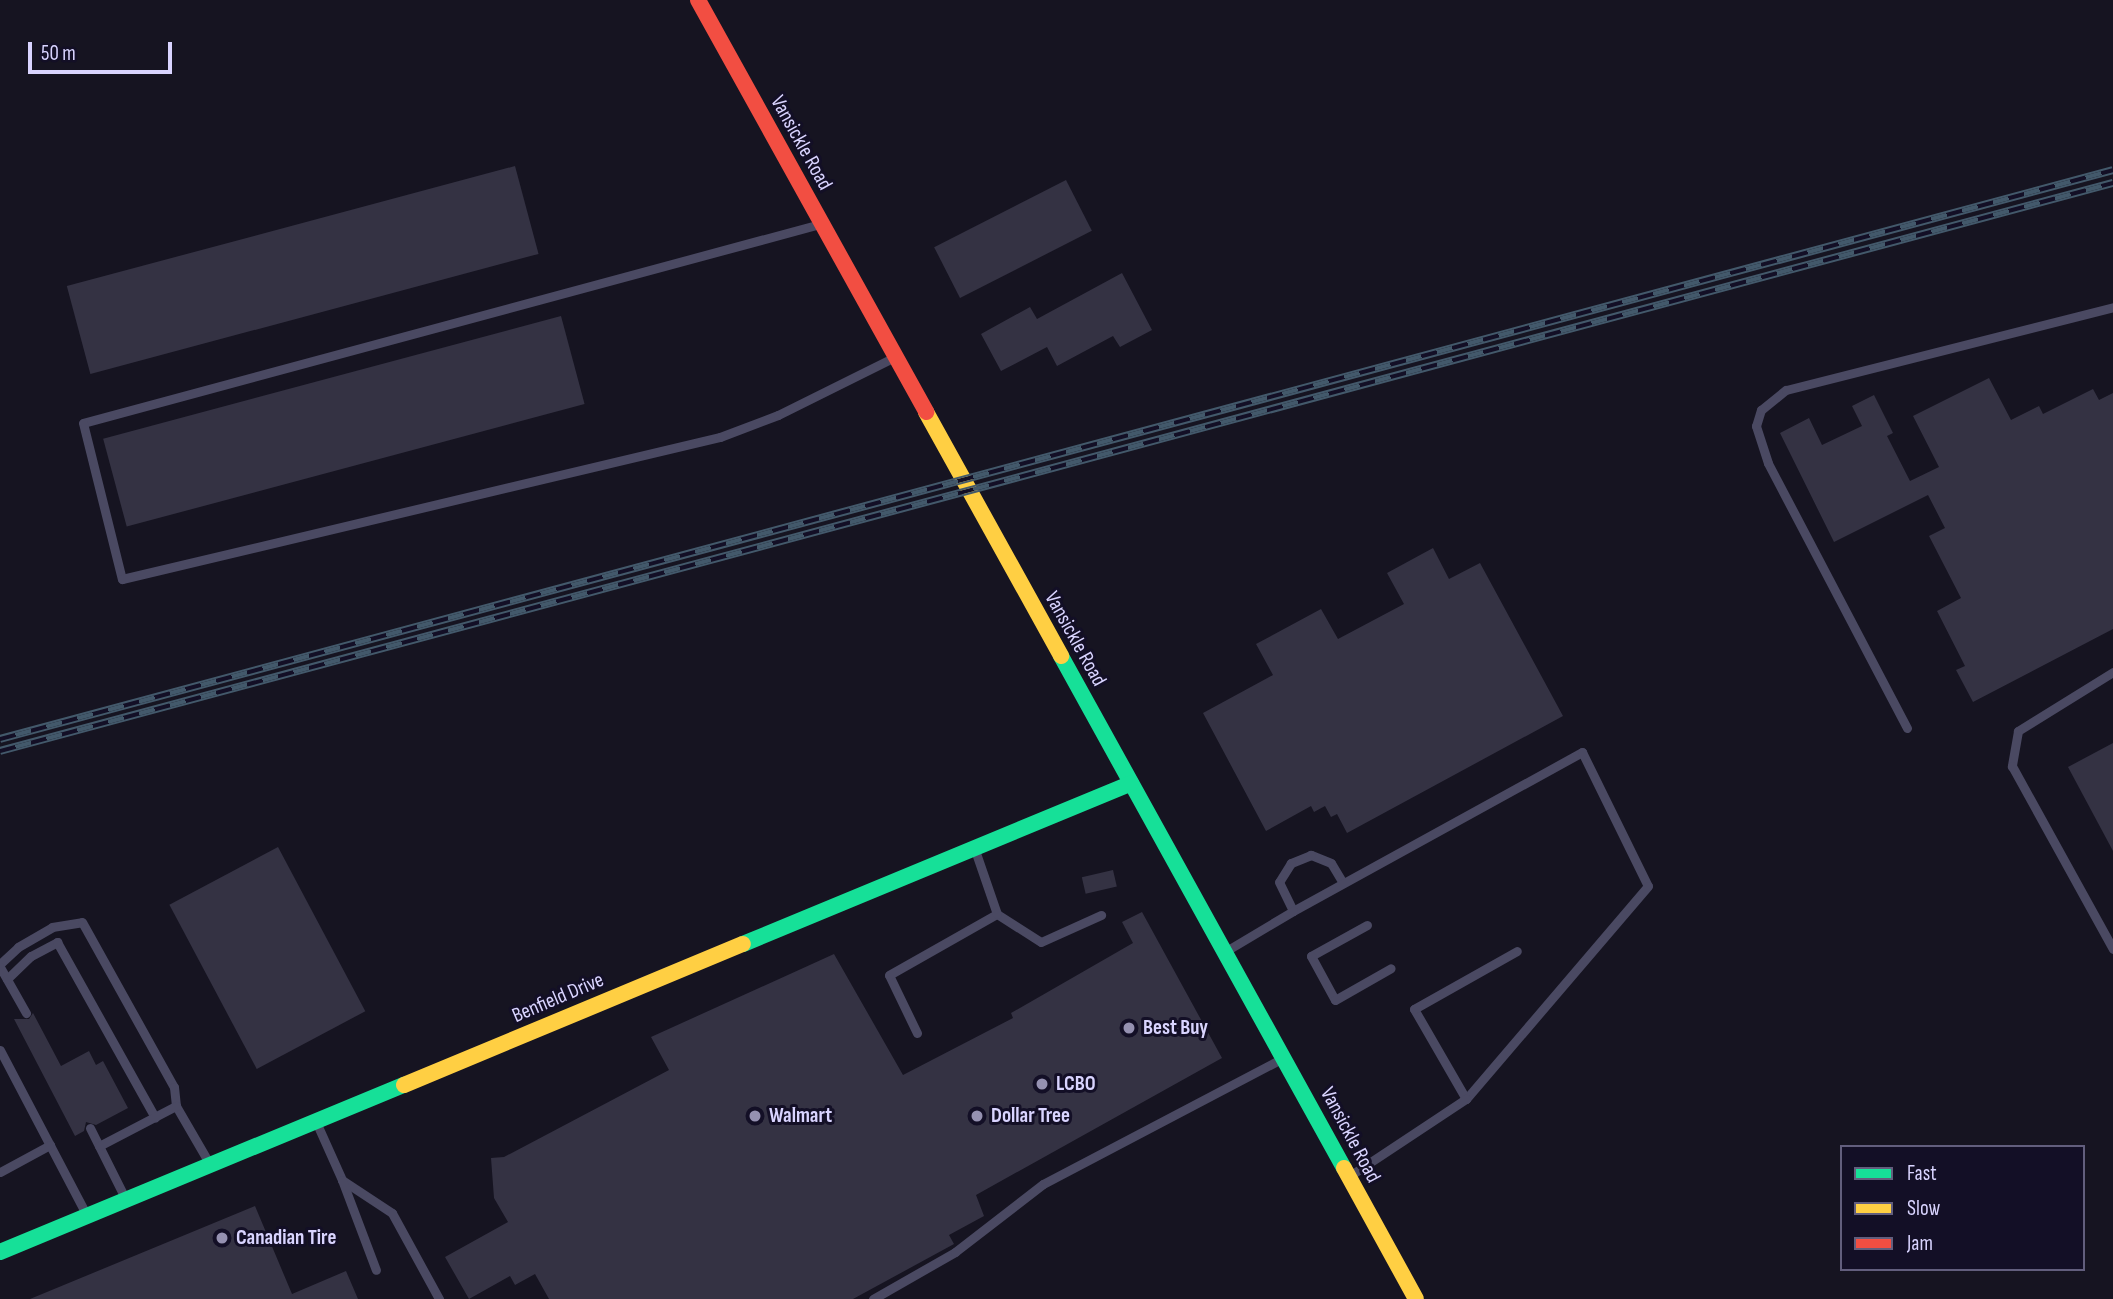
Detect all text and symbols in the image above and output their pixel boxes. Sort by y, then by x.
scale bar [32,28,175,72]
text: 50 m [41,41,76,66]
street label: Vansickle Road [765,91,837,195]
street label: Vansickle Road [1039,587,1111,691]
street label: Benfield Drive [508,967,608,1029]
place label: Best Buy [1143,1015,1208,1041]
marker: Best Buy [1121,1020,1137,1036]
place label: LCBO [1056,1071,1096,1097]
marker: LCBO [1034,1076,1050,1092]
street label: Vansickle Road [1314,1083,1386,1187]
place label: Walmart [769,1103,832,1129]
place label: Dollar Tree [991,1103,1070,1129]
marker: Walmart [747,1108,763,1124]
marker: Dollar Tree [969,1108,985,1124]
legend [1840,1145,2085,1271]
text: Fast [1907,1161,1937,1186]
text: Slow [1907,1196,1940,1221]
place label: Canadian Tire [236,1225,336,1251]
marker: Canadian Tire [214,1230,230,1246]
text: Jam [1907,1231,1933,1256]

